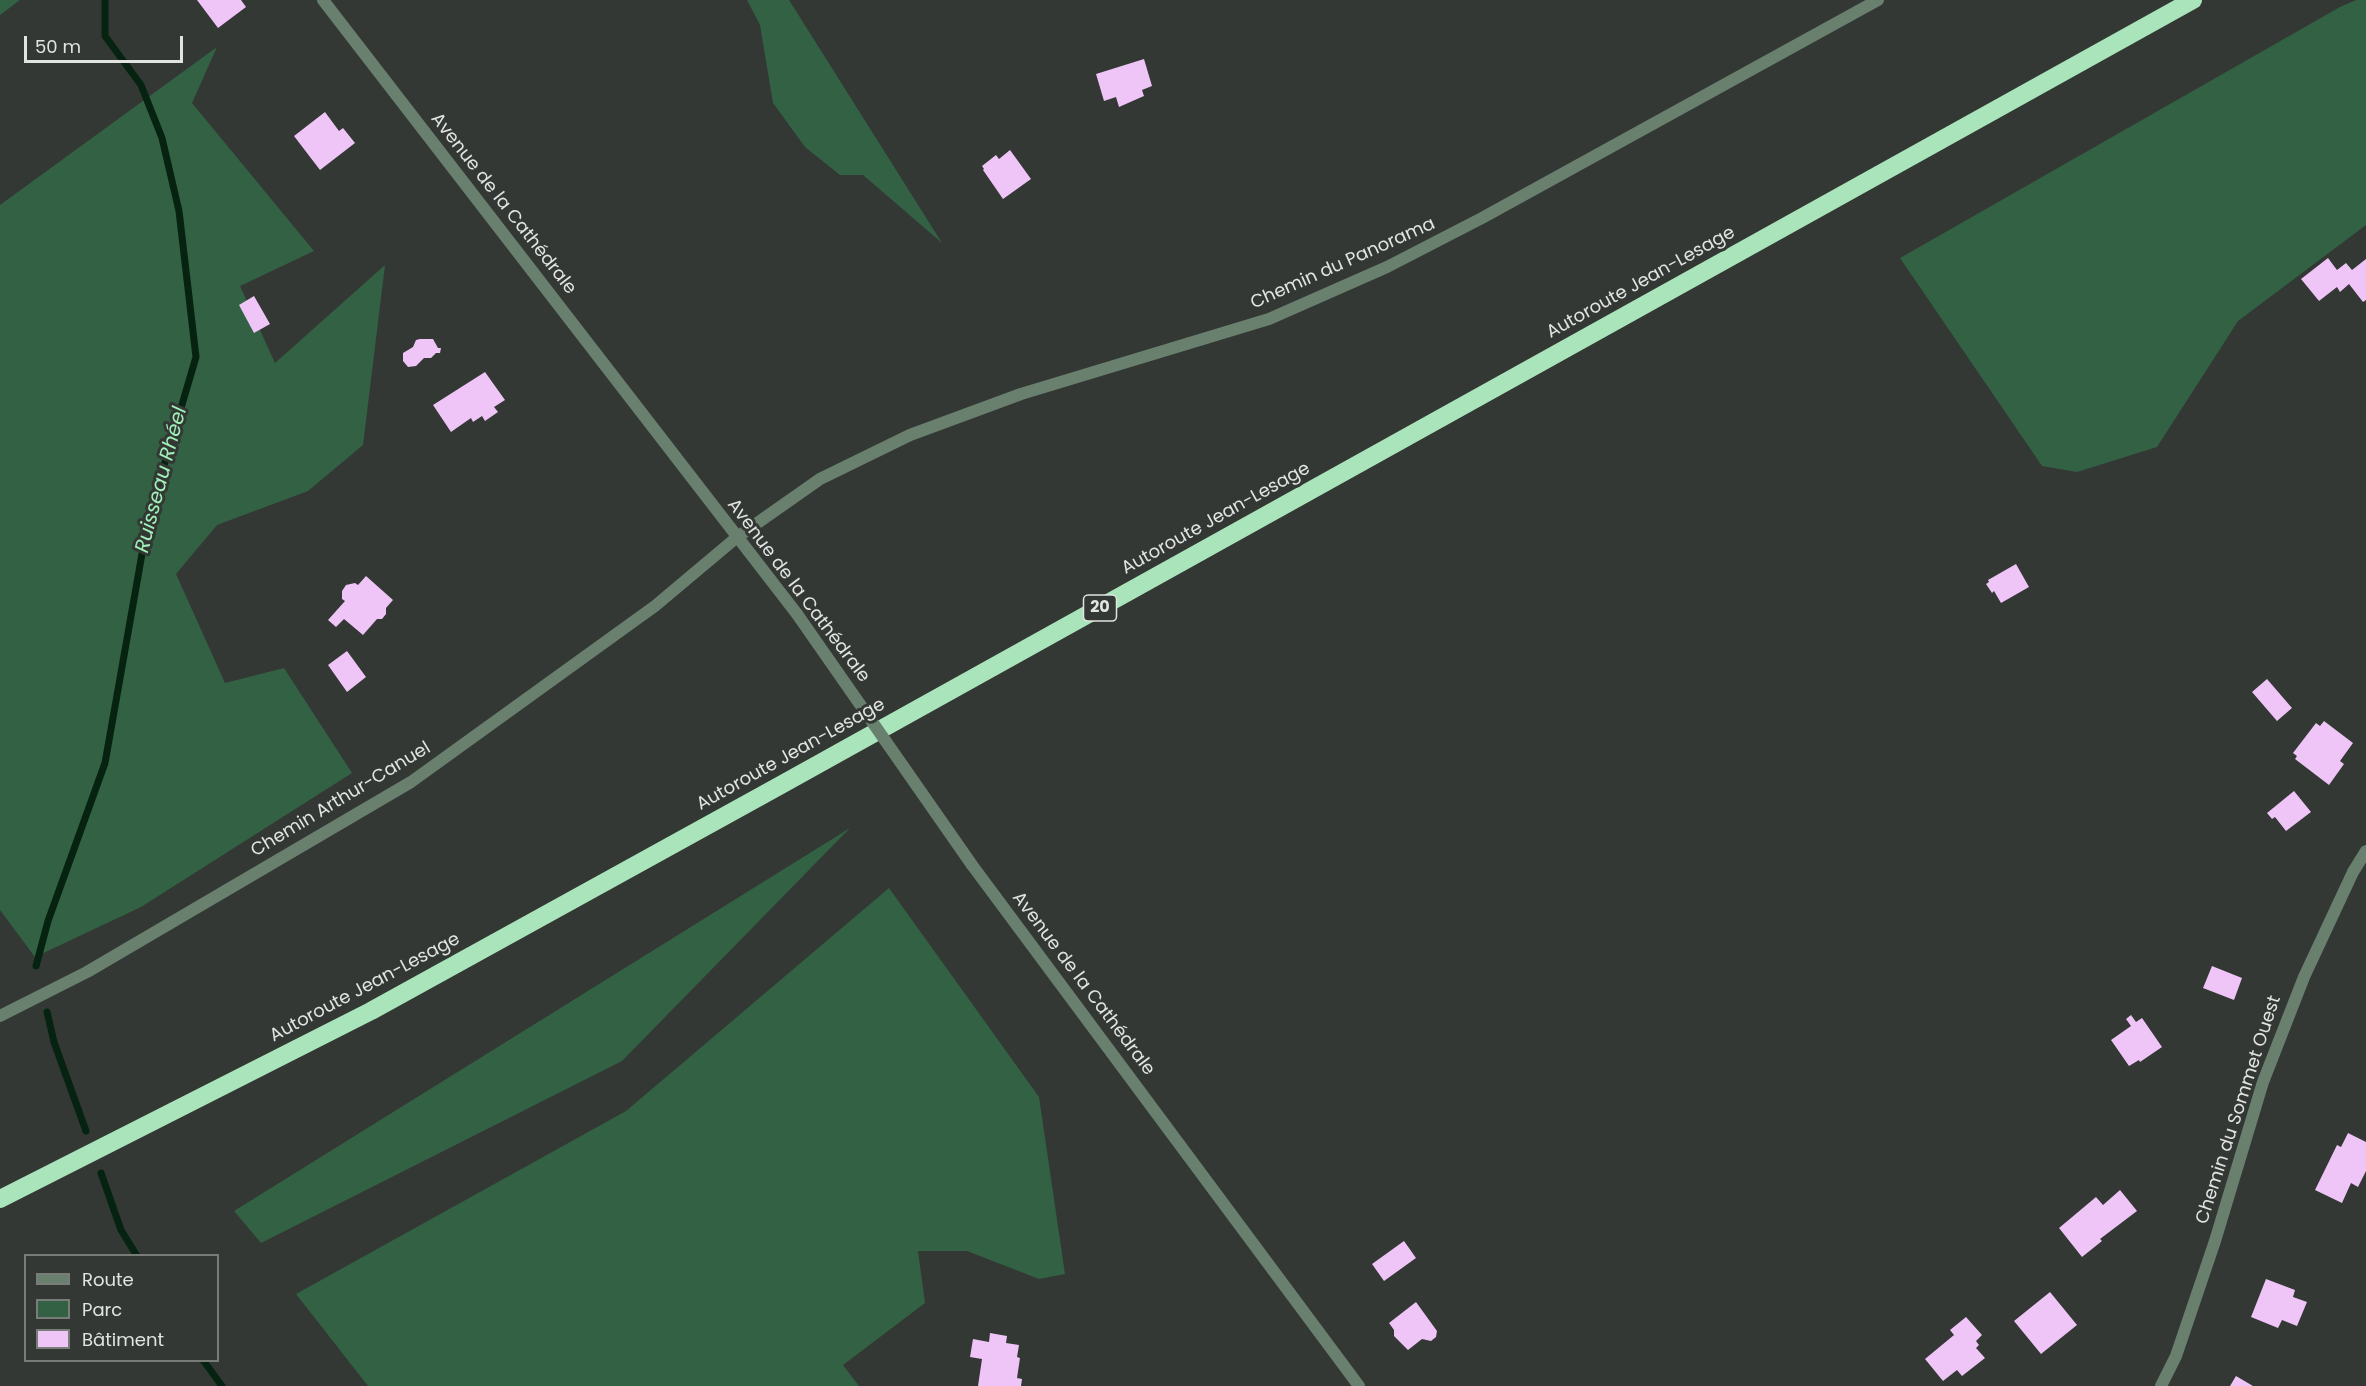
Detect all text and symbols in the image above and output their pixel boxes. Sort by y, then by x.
scale bar [27,24,186,62]
text: 50 m [35,34,81,59]
street label: Avenue de la Cathédrale [426,109,580,299]
street label: Chemin du Panorama [1247,214,1439,314]
street label: Autoroute Jean-Lesage [1543,222,1739,344]
water label: Ruisseau Rhéel [131,404,193,556]
street label: Autoroute Jean-Lesage [1118,458,1314,580]
street label: Avenue de la Cathédrale [722,495,874,687]
road number: 20 [1084,595,1116,621]
street label: Autoroute Jean-Lesage [693,694,889,816]
street label: Chemin Arthur-Canuel [247,738,435,862]
street label: Avenue de la Cathédrale [1007,888,1159,1080]
street label: Autoroute Jean-Lesage [266,929,464,1047]
street label: Chemin du Sommet Ouest [2192,993,2286,1227]
legend [24,1254,219,1362]
text: Route [82,1267,134,1292]
text: Parc [82,1297,122,1322]
text: Bâtiment [82,1327,164,1352]

